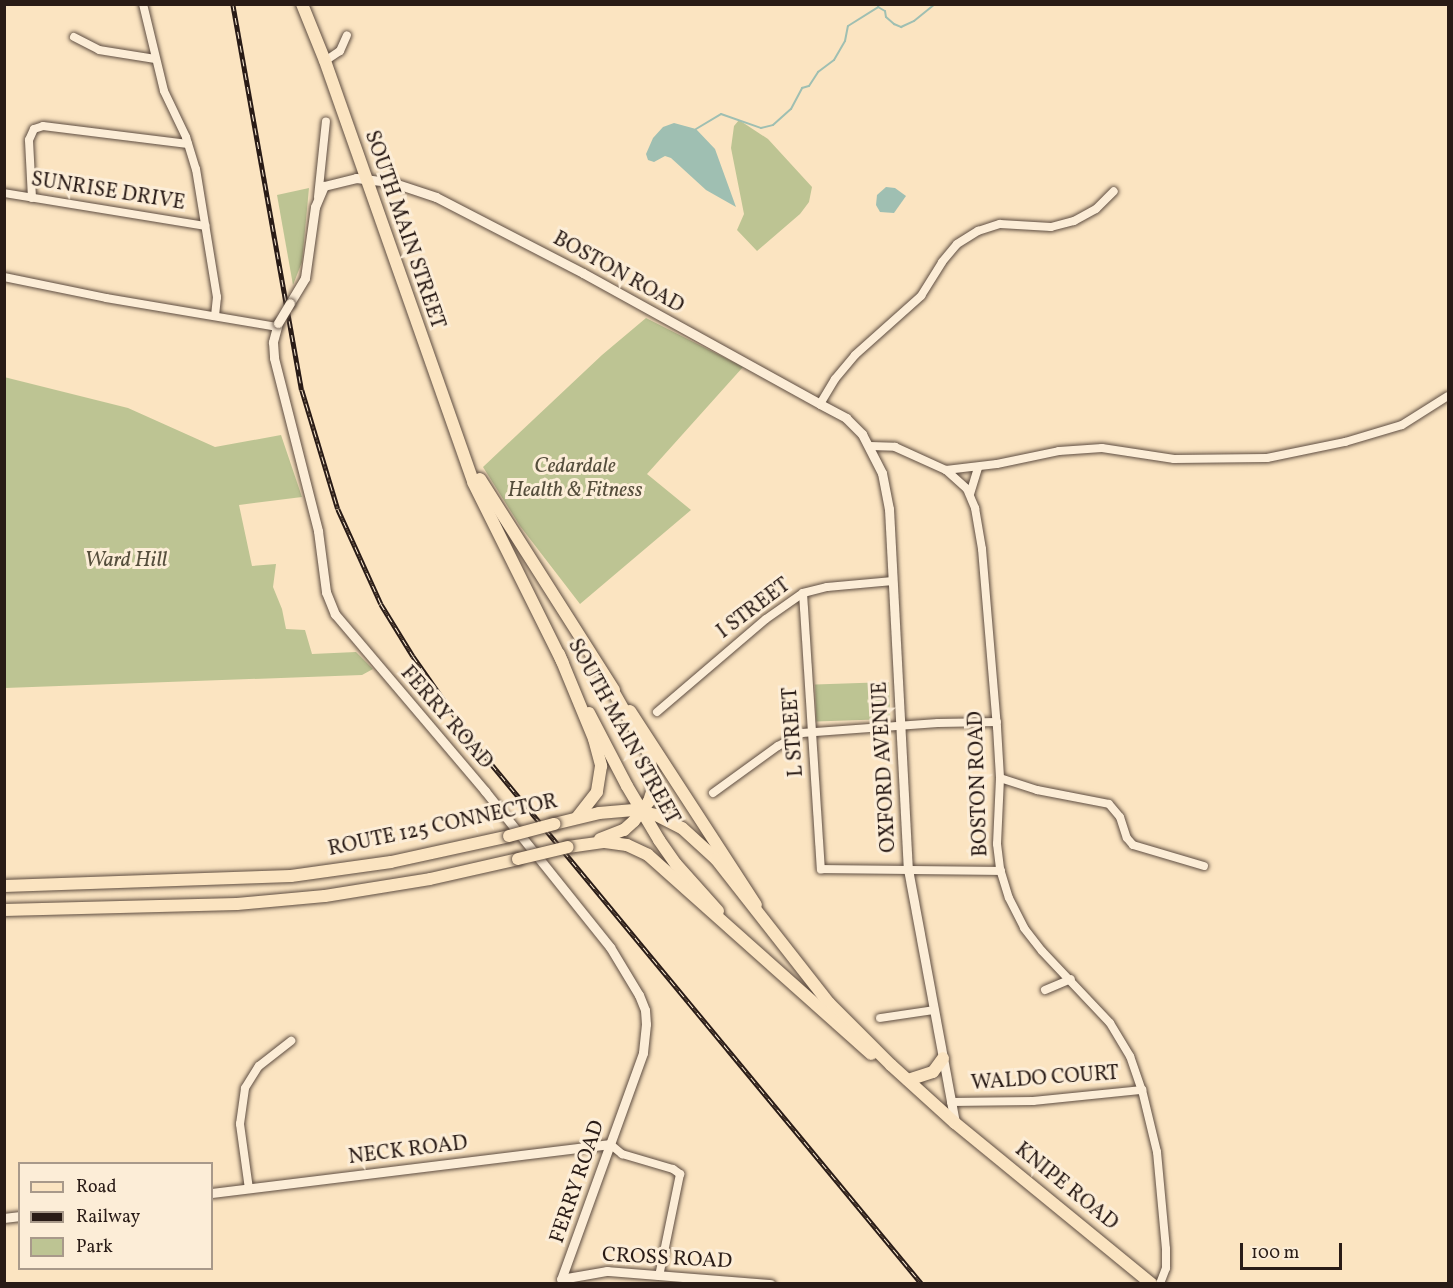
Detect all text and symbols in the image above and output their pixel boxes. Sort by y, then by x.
street label: SOUTH MAIN STREET [358,127,450,333]
street label: SUNRISE DRIVE [29,167,187,217]
street label: BOSTON ROAD [548,227,688,319]
park label: Cedardale Health & Fitness [508,454,642,504]
park label: Ward Hill [85,548,167,574]
street label: I STREET [712,573,796,645]
street label: SOUTH MAIN STREET [561,635,685,829]
street label: FERRY ROAD [394,661,498,775]
street label: OXFORD AVENUE [868,681,902,853]
street label: L STREET [778,686,810,778]
street label: BOSTON ROAD [964,711,994,857]
street label: ROUTE 125 CONNECTOR [326,789,560,863]
street label: WALDO COURT [970,1061,1120,1097]
street label: FERRY ROAD [545,1117,611,1247]
street label: NECK ROAD [347,1131,469,1171]
street label: KNIPE ROAD [1009,1138,1123,1236]
legend [18,1162,213,1270]
text: Road [76,1175,117,1200]
text: Railway [76,1205,140,1230]
scale bar [1243,1231,1345,1269]
text: Park [76,1235,113,1260]
text: 100 m [1251,1241,1300,1266]
street label: CROSS ROAD [601,1243,733,1275]

